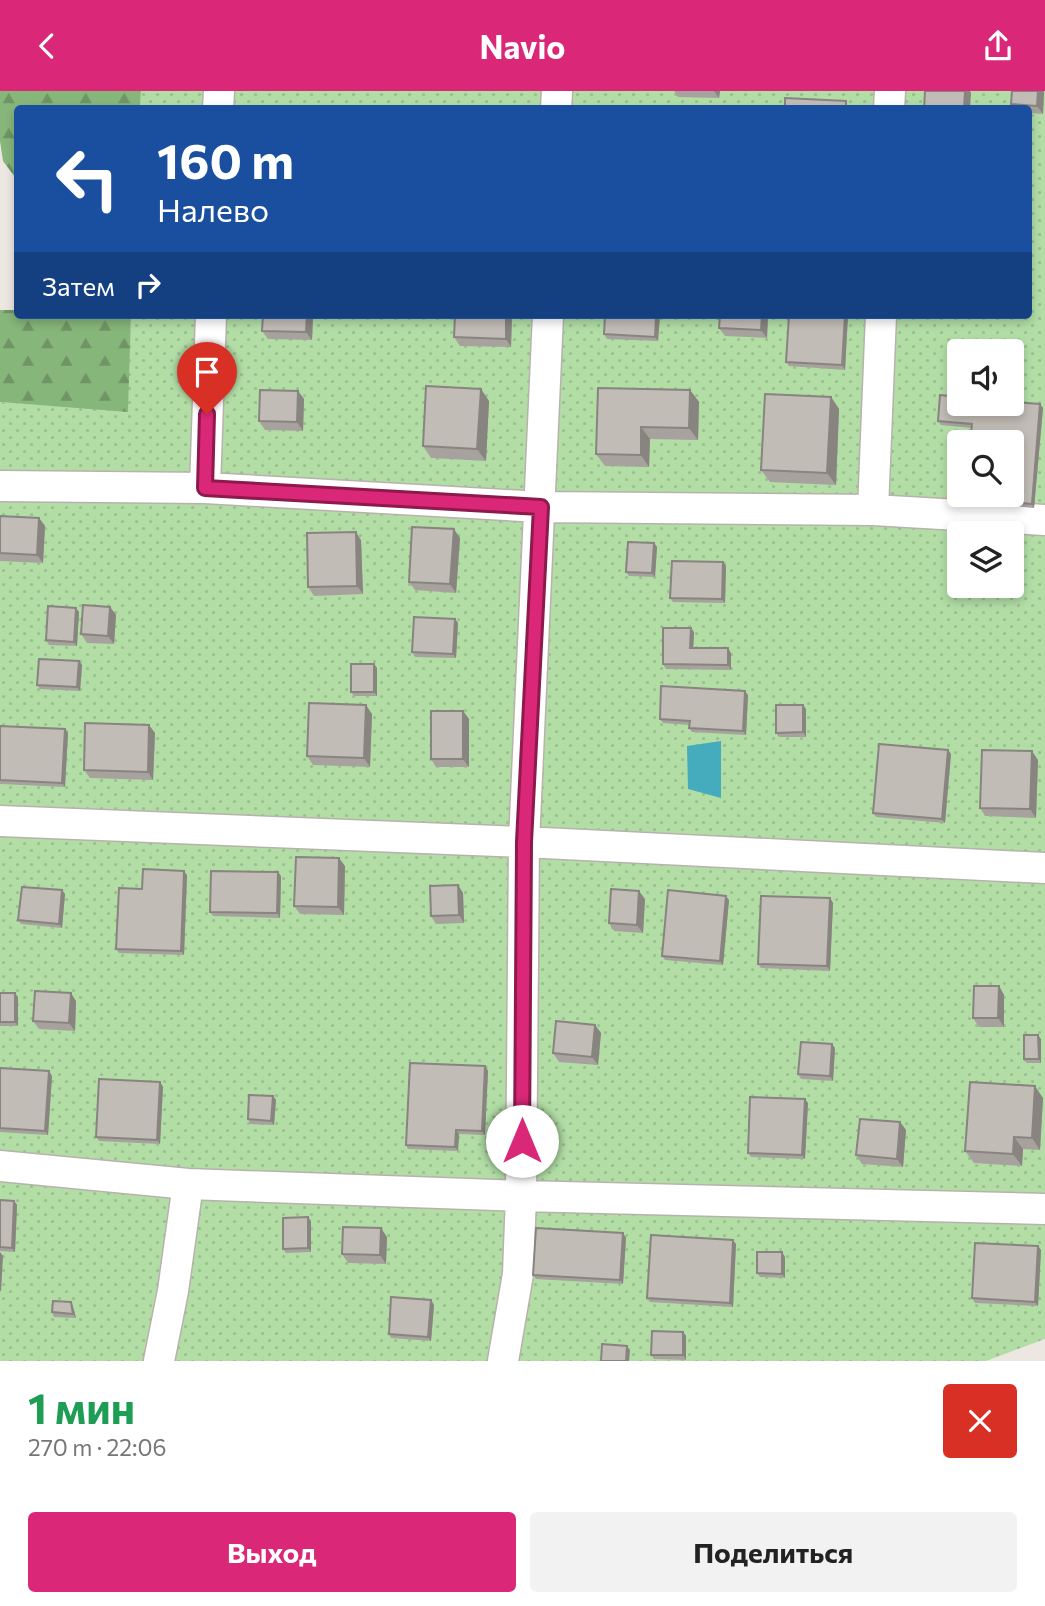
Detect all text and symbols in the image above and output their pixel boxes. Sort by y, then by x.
text: Navio [480,26,565,66]
icon: back [28,27,66,65]
icon: share [979,27,1017,65]
text: 160 m [157,129,294,189]
icon: left [42,133,133,224]
text: Налево [157,189,269,229]
icon: right [129,266,167,304]
text: Затем [42,270,115,301]
map controls [947,339,1024,598]
button: sound [947,339,1024,416]
pin [177,342,237,414]
icon: arrive [188,353,226,391]
button: search [947,430,1024,507]
button: layers [947,521,1024,598]
position arrow [485,1104,559,1178]
text: 1 мин [28,1381,135,1433]
button: close [943,1384,1017,1458]
text: 270 m · 22:06 [28,1433,166,1461]
button: Выход [28,1512,516,1592]
button: Поделиться [530,1512,1017,1592]

